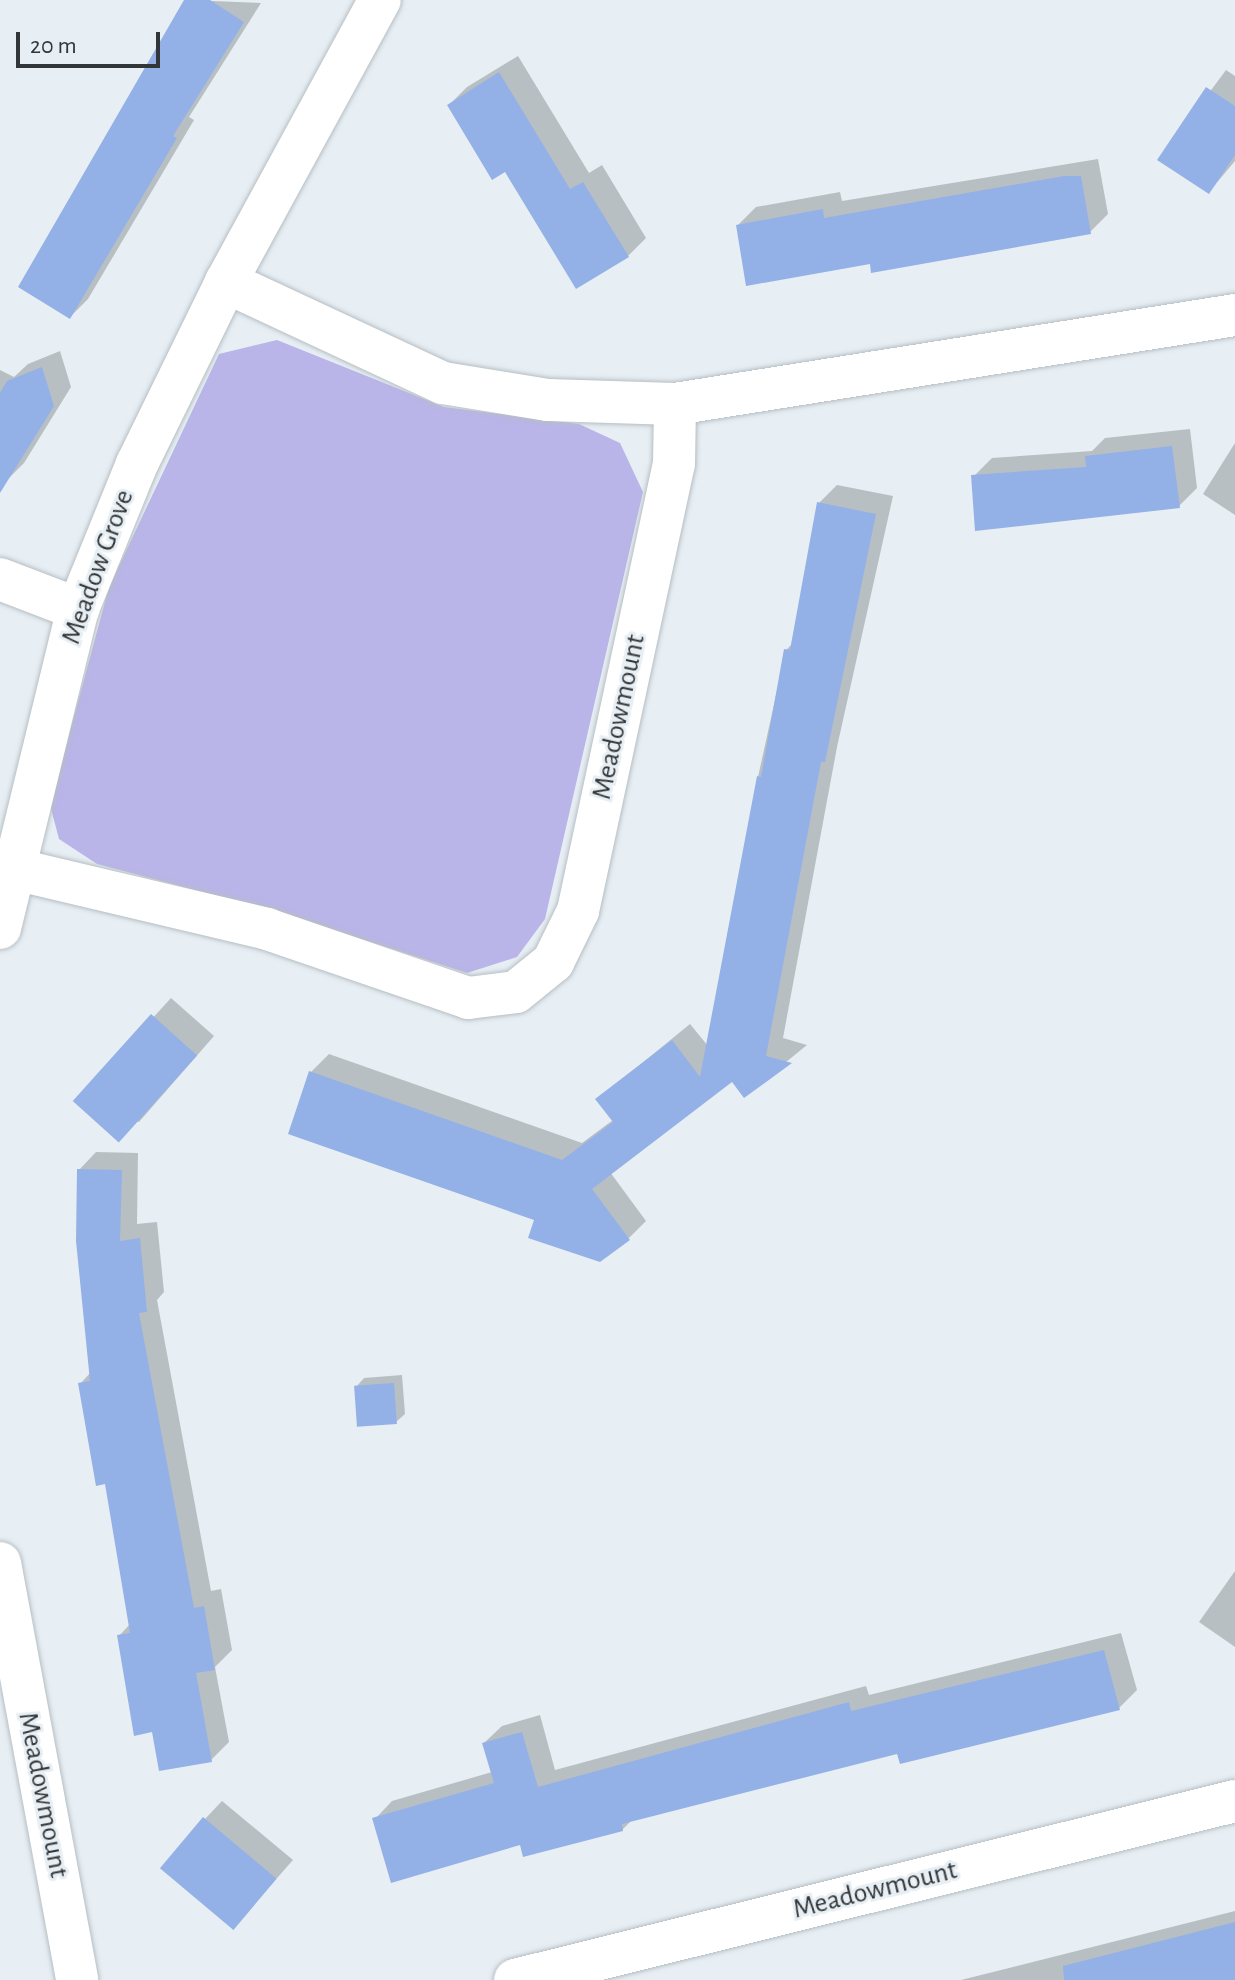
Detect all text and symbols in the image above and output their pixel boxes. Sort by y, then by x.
scale bar [20,16,164,66]
text: 20 m [30,34,77,58]
street label: Meadow Grove [55,485,141,649]
street label: Meadowmount [585,632,653,802]
street label: Meadowmount [11,1710,75,1880]
street label: Meadowmount [790,1853,960,1927]

